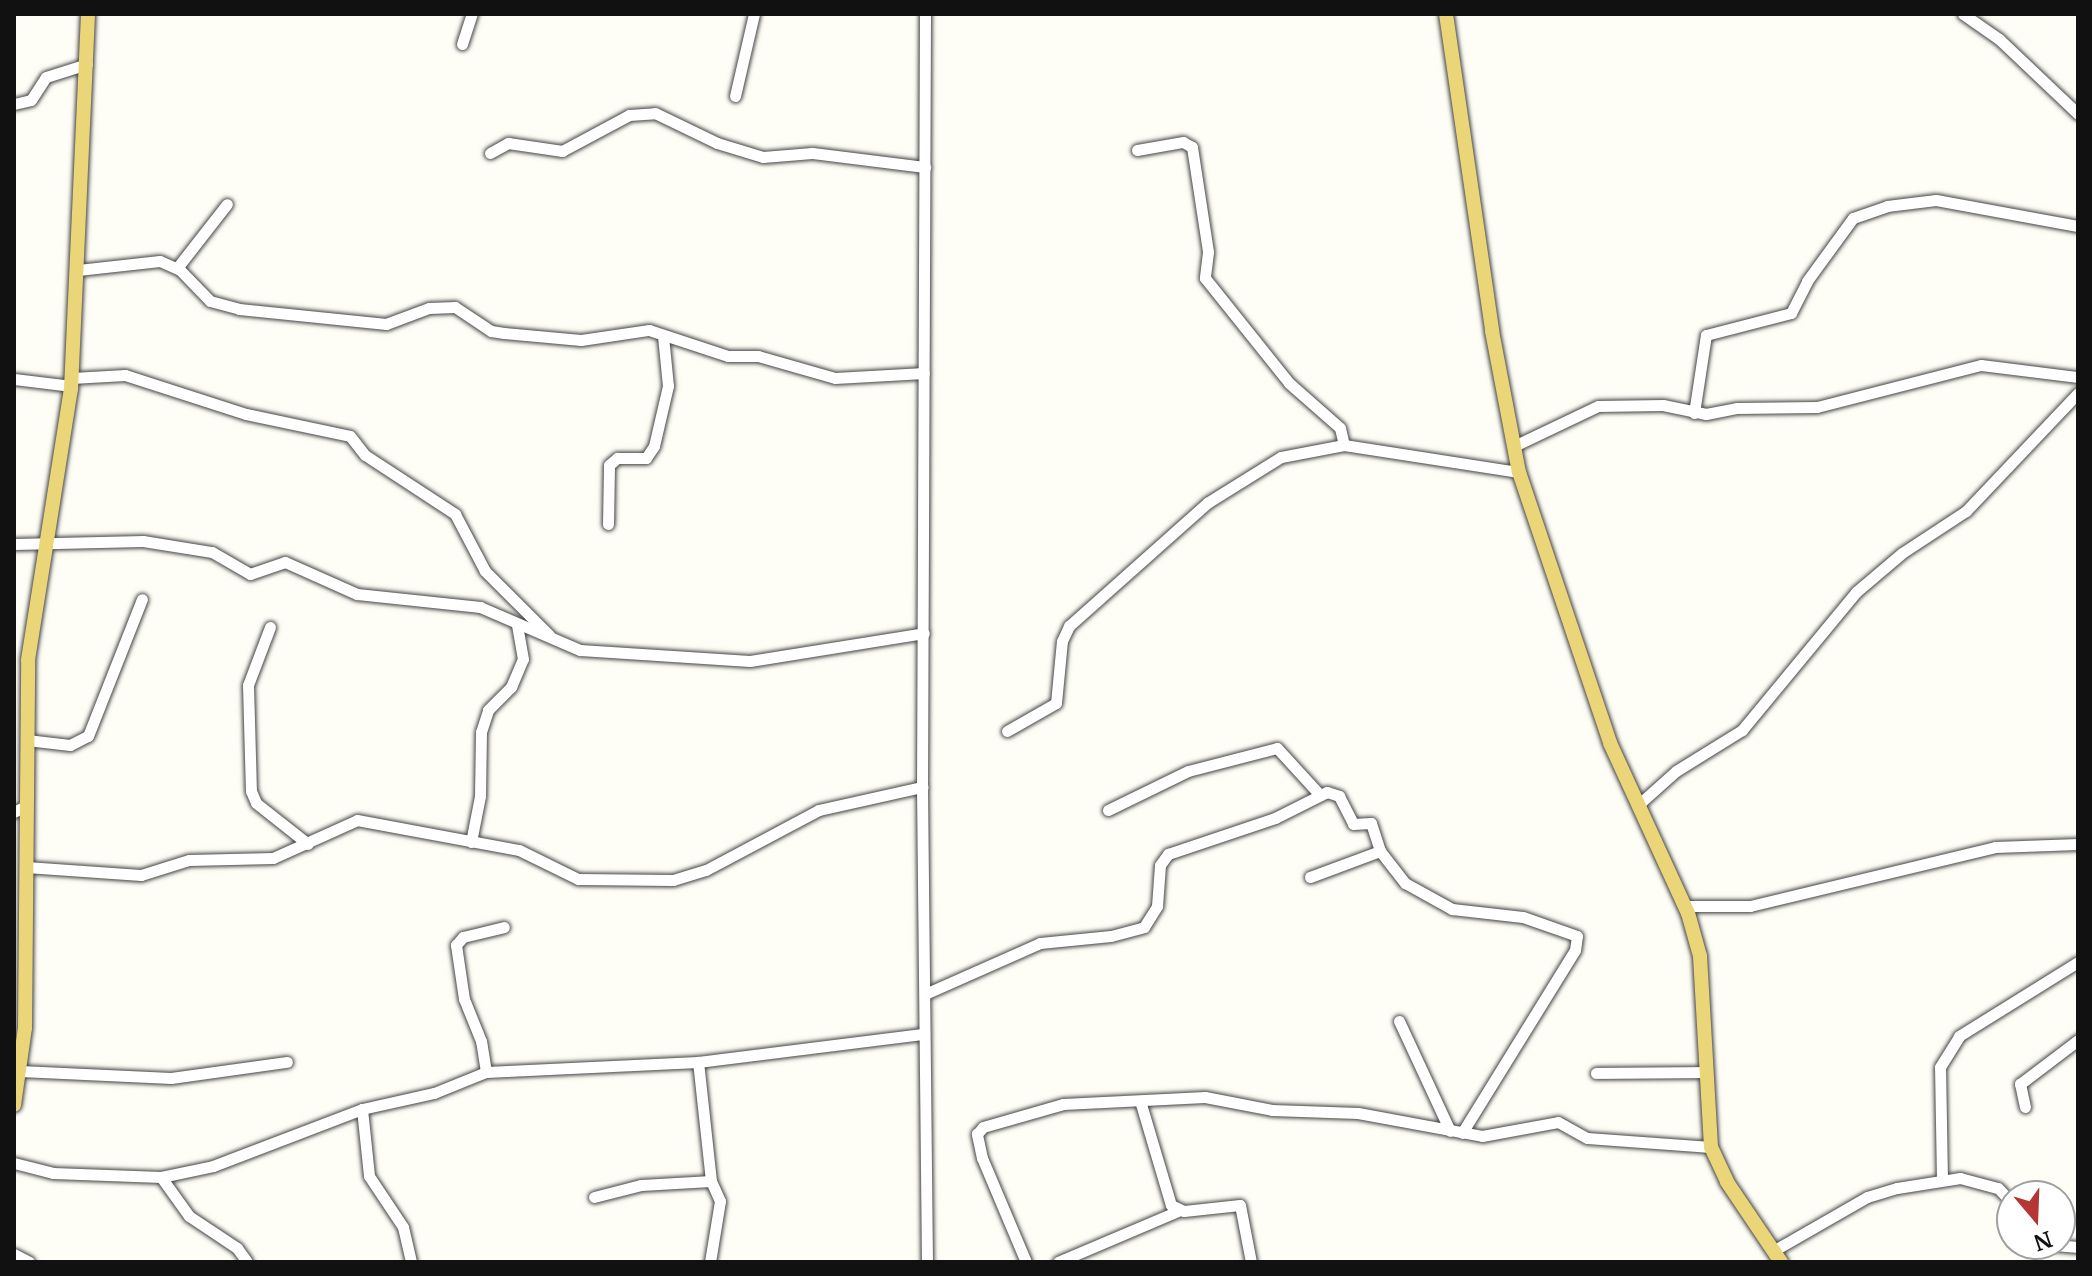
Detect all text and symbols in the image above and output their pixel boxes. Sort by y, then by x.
north arrow [1996,1180,2076,1260]
text: N [2030,1225,2056,1257]

